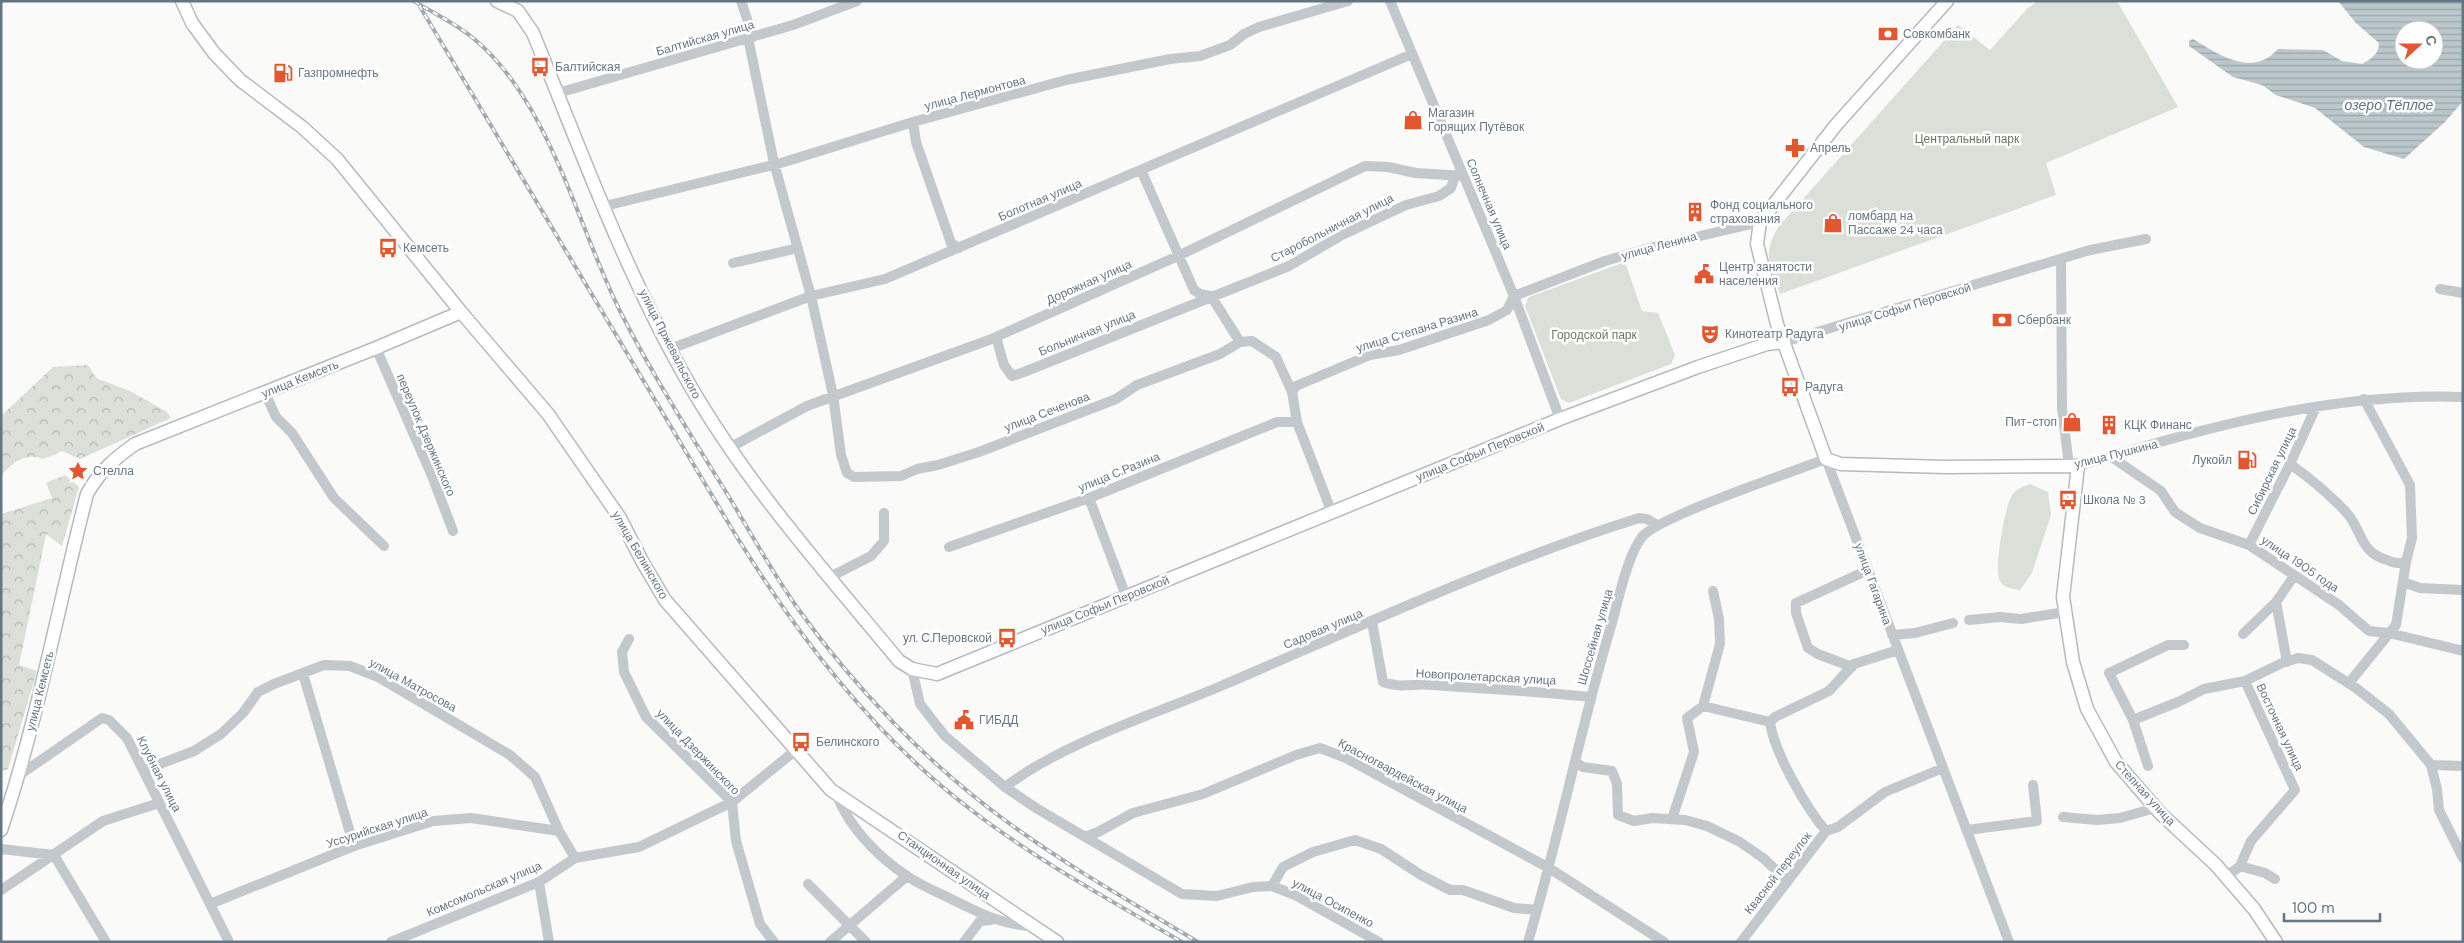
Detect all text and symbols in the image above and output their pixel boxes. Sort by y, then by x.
street label: Балтийская улица [654,16,756,60]
north arrow [2394,20,2444,70]
bank icon: Совкомбанк [1877,23,1899,45]
place label: Совкомбанк [1903,26,1971,42]
text: С [2421,32,2441,48]
bus stop icon: Балтийская [529,56,551,78]
place label: Балтийская [555,59,620,75]
fuel station icon: Газпромнефть [272,62,294,84]
place label: Газпромнефть [298,65,379,81]
street label: улица Лермонтова [923,72,1028,114]
water label: озеро Тёплое [2345,96,2434,114]
place label: Магазин Горящих Путёвок [1428,105,1525,135]
shop icon: Магазин Горящих Путёвок [1402,109,1424,131]
park label: Центральный парк [1915,131,2020,147]
pharmacy icon: Апрель [1784,137,1806,159]
place label: Апрель [1810,140,1851,156]
street label: Солнечная улица [1463,156,1515,252]
street label: Болотная улица [996,175,1085,225]
street label: Старобольничная улица [1268,190,1397,266]
place label: Фонд социального страхования [1710,197,1813,227]
building icon: Фонд социального страхования [1684,201,1706,223]
place label: ломбард на Пассаже 24 часа [1848,208,1943,238]
shop icon: ломбард на Пассаже 24 часа [1822,212,1844,234]
street label: улица Ленина [1620,228,1699,264]
bus stop icon: Кемсеть [377,237,399,259]
place label: Кемсеть [403,240,449,256]
street label: Дорожная улица [1044,256,1135,308]
place label: Центр занятости населения [1719,259,1812,289]
public building icon: Центр занятости населения [1693,263,1715,285]
street label: улица Софьи Перовской [1837,279,1973,335]
street label: улица Пржевальского [635,286,705,402]
street label: улица Степана Разина [1354,304,1480,356]
street label: Больничная улица [1036,306,1138,360]
bank icon: Сбербанк [1991,309,2013,331]
place label: Сбербанк [2017,312,2072,328]
theatre icon: Кинотеатр Радуга [1699,323,1721,345]
place label: Кинотеатр Радуга [1725,326,1824,342]
park label: Городской парк [1551,327,1637,343]
street label: улица Кемсеть [259,356,341,402]
street label: переулок Дзержинского [393,371,459,499]
bus stop icon: Радуга [1779,376,1801,398]
place label: Радуга [1805,379,1843,395]
street label: улица Сеченова [1002,388,1092,436]
shop icon: Пит-стоп [2061,411,2083,433]
place label: Пит-стоп [2005,414,2057,430]
building icon: КЦК Финанс [2098,414,2120,436]
place label: КЦК Финанс [2124,417,2192,433]
street label: улица Софьи Перовской [1413,419,1547,485]
street label: Сибирская улица [2244,424,2300,518]
street label: улица Пушкина [2072,436,2160,472]
street label: улица С.Разина [1076,448,1163,496]
fuel station icon: Лукойл [2236,449,2258,471]
place label: Лукойл [2192,452,2232,468]
place icon: Стелла [67,460,89,482]
place label: Стелла [93,463,134,479]
bus stop icon: Школа № 3 [2057,489,2079,511]
place label: Школа № 3 [2083,492,2146,508]
street label: улица Белинского [608,508,672,602]
street label: улица 1905 года [2258,532,2342,596]
street label: улица Гагарина [1851,541,1895,628]
street label: улица Софьи Перовской [1038,572,1172,638]
street label: Шоссейная улица [1574,587,1616,687]
street label: Садовая улица [1281,605,1365,653]
bus stop icon: ул. С.Перовской [996,627,1018,649]
place label: ул. С.Перовской [903,630,992,646]
street label: улица Кемсеть [22,649,58,733]
street label: улица Матросова [367,654,460,716]
street label: Новопролетарская улица [1415,665,1557,689]
street label: Восточная улица [2253,681,2307,774]
street label: улица Дзержинского [653,706,743,799]
public building icon: ГИБДД [953,709,975,731]
place label: ГИБДД [979,712,1018,728]
bus stop icon: Белинского [790,731,812,753]
street label: Клубная улица [133,733,185,815]
place label: Белинского [816,734,880,750]
street label: Красногвардейская улица [1335,735,1471,817]
street label: Степная улица [2111,757,2179,829]
street label: Уссурийская улица [324,804,430,852]
street label: Станционная улица [894,827,994,903]
street label: Квасной переулок [1741,828,1816,917]
street label: Комсомольская улица [424,857,544,920]
street label: улица Осипенко [1289,875,1377,931]
scale bar [2284,890,2380,922]
text: 100 m [2292,898,2335,918]

